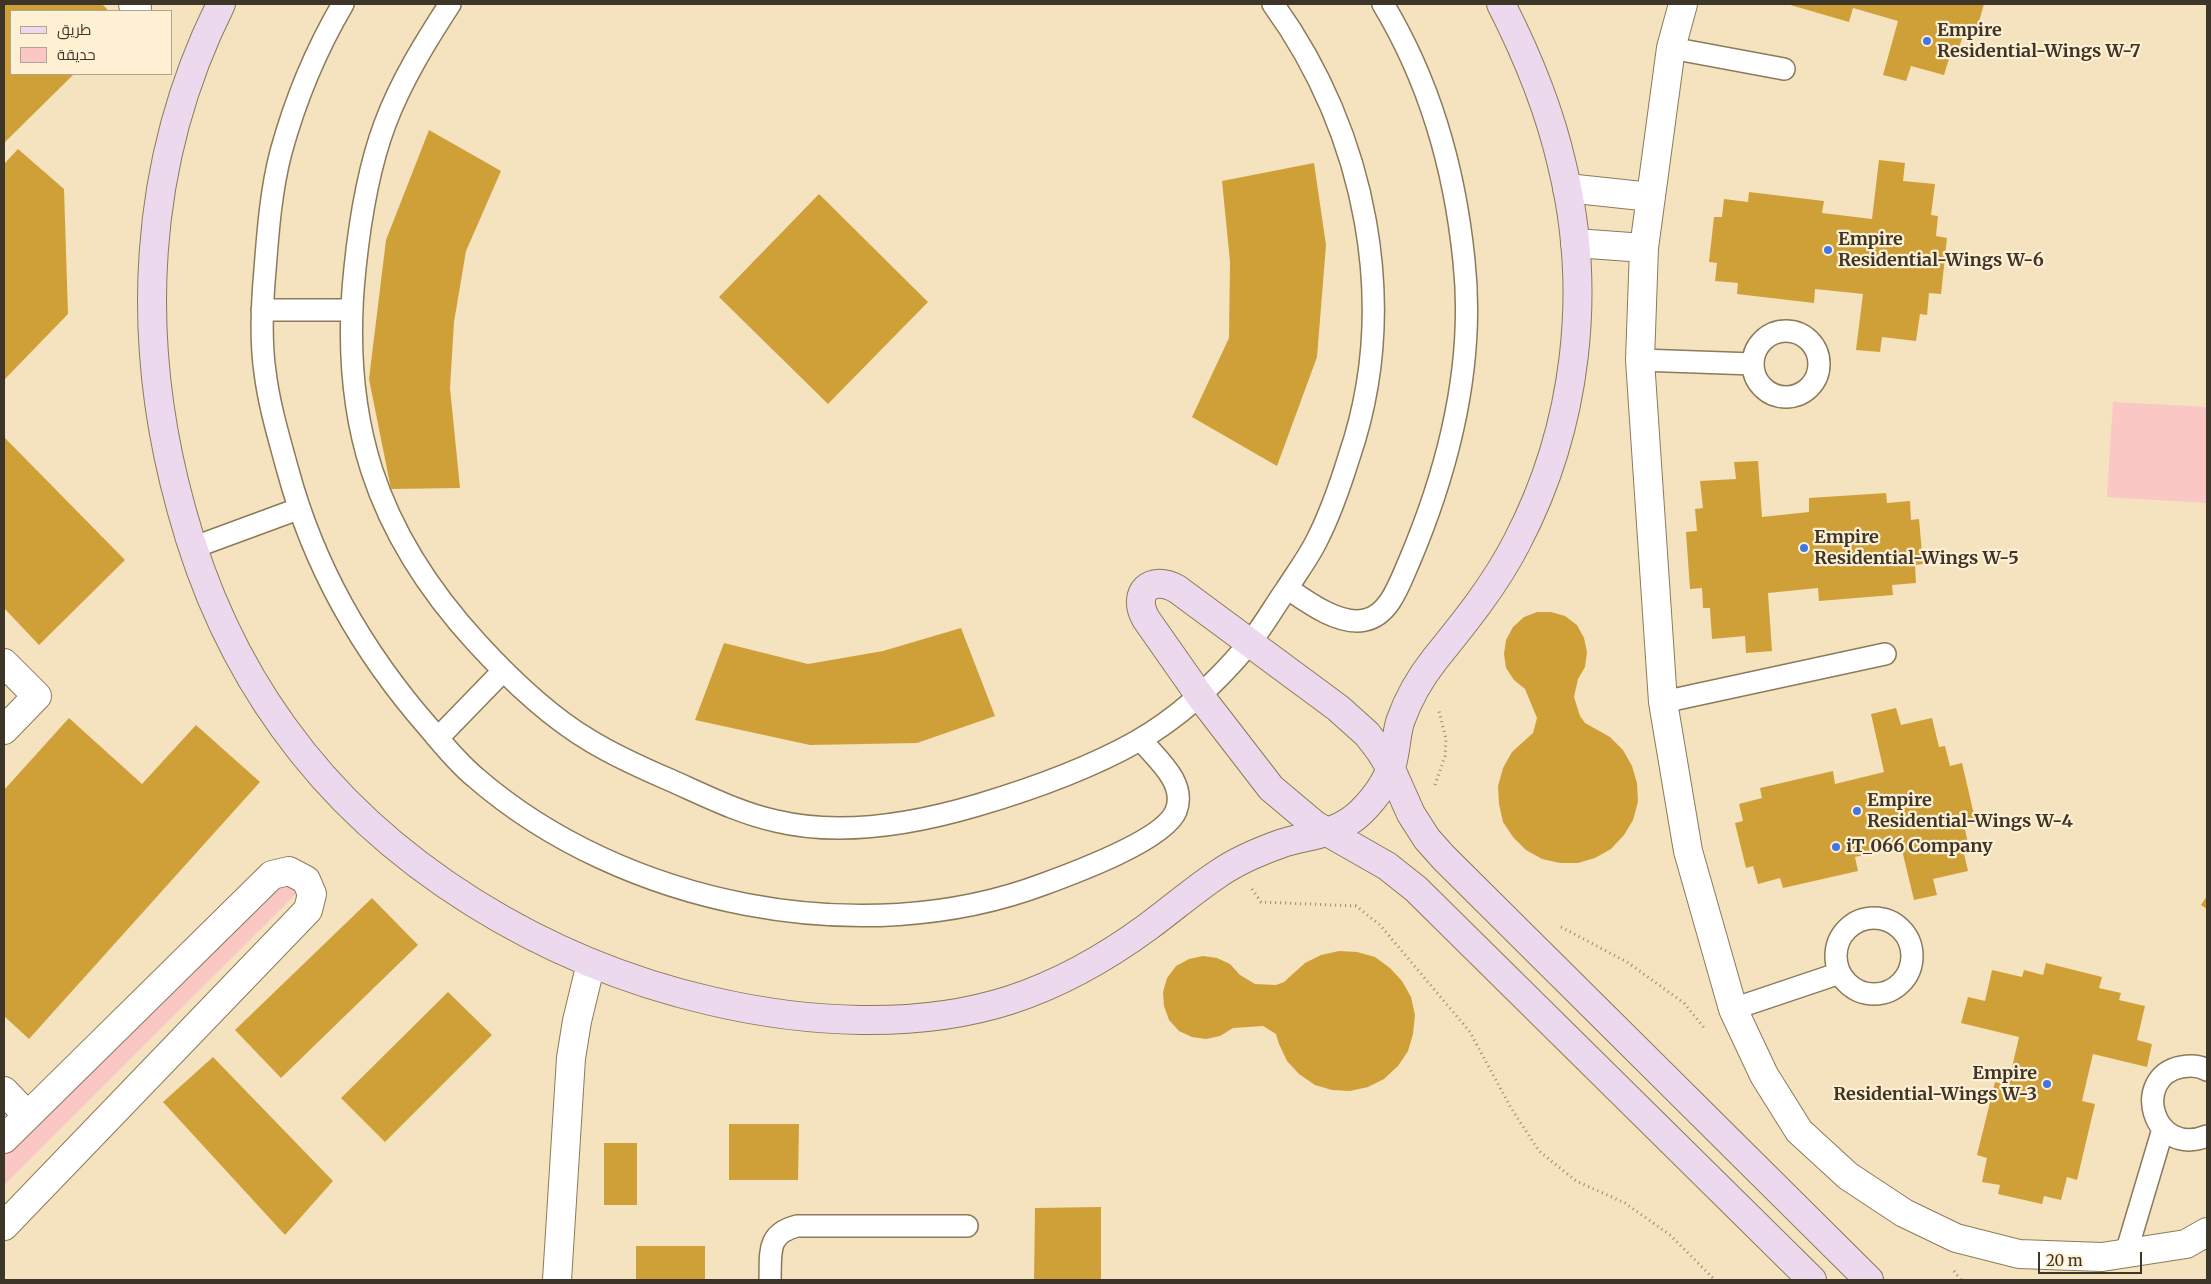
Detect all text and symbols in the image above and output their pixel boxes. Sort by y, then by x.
legend [10,10,172,75]
text: طريق [57,20,91,39]
place label: Empire Residential-Wings W-7 [1937,20,2140,62]
marker: Empire Residential-Wings W-7 [1921,35,1933,47]
text: حديقة [57,45,96,64]
place label: Empire Residential-Wings W-6 [1838,229,2044,272]
marker: Empire Residential-Wings W-6 [1822,244,1834,256]
place label: Empire Residential-Wings W-5 [1814,527,2019,570]
marker: Empire Residential-Wings W-5 [1798,542,1810,554]
place label: Empire Residential-Wings W-4 [1867,790,2073,832]
marker: Empire Residential-Wings W-4 [1851,805,1863,817]
place label: iT_066 Company [1846,836,1993,858]
marker: iT_066 Company [1830,841,1842,853]
place label: Empire Residential-Wings W-3 [1833,1063,2037,1106]
marker: Empire Residential-Wings W-3 [2041,1078,2053,1090]
scale bar [2041,1242,2145,1274]
text: 20 m [2046,1251,2083,1270]

